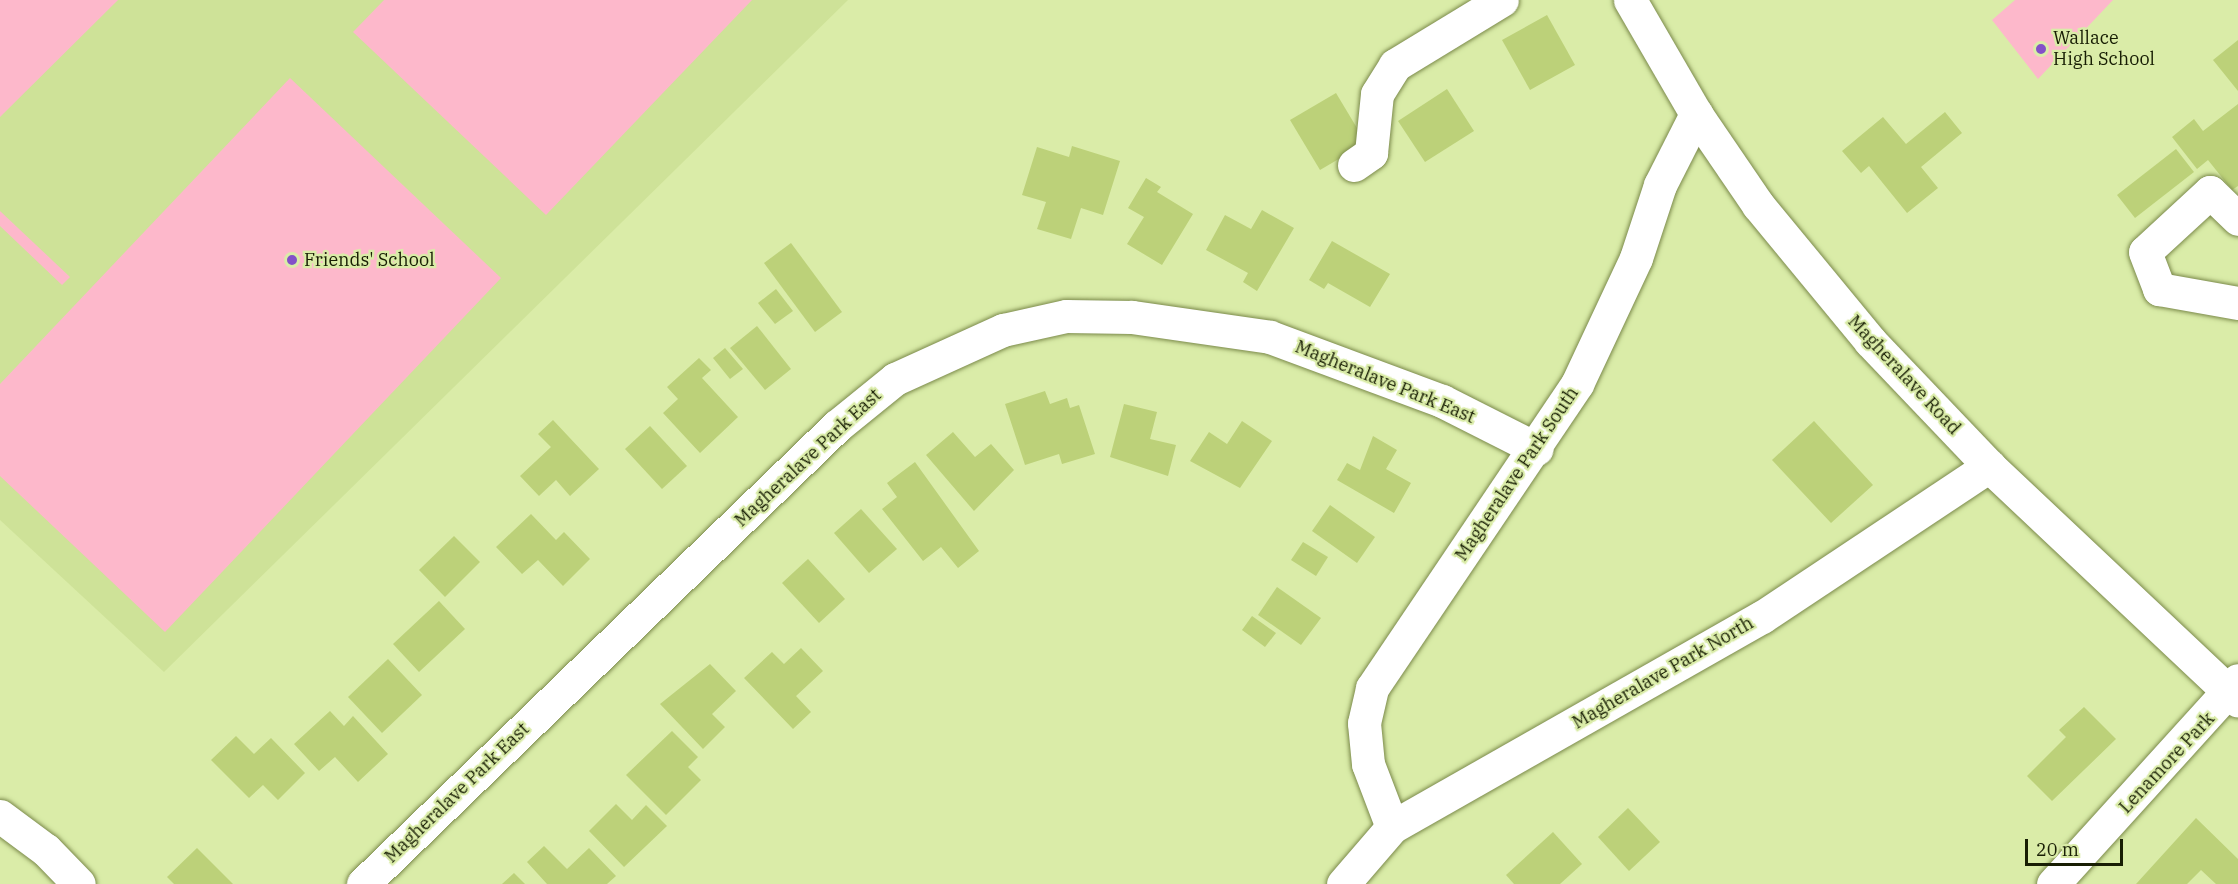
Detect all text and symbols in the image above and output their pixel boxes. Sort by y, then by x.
place label: Wallace High School [2053,28,2155,70]
marker: Wallace High School [2034,42,2048,56]
place label: Friends' School [304,249,435,271]
marker: Friends' School [285,253,299,267]
street label: Magheralave Road [1843,311,1965,439]
street label: Magheralave Park East [1292,336,1478,428]
street label: Magheralave Park South [1451,383,1583,565]
street label: Magheralave Park East [730,385,886,531]
street label: Magheralave Park North [1569,612,1757,734]
street label: Lenamore Park [2115,708,2219,818]
street label: Magheralave Park East [380,719,534,867]
scale bar [2028,827,2126,865]
text: 20 m [2036,838,2079,861]

